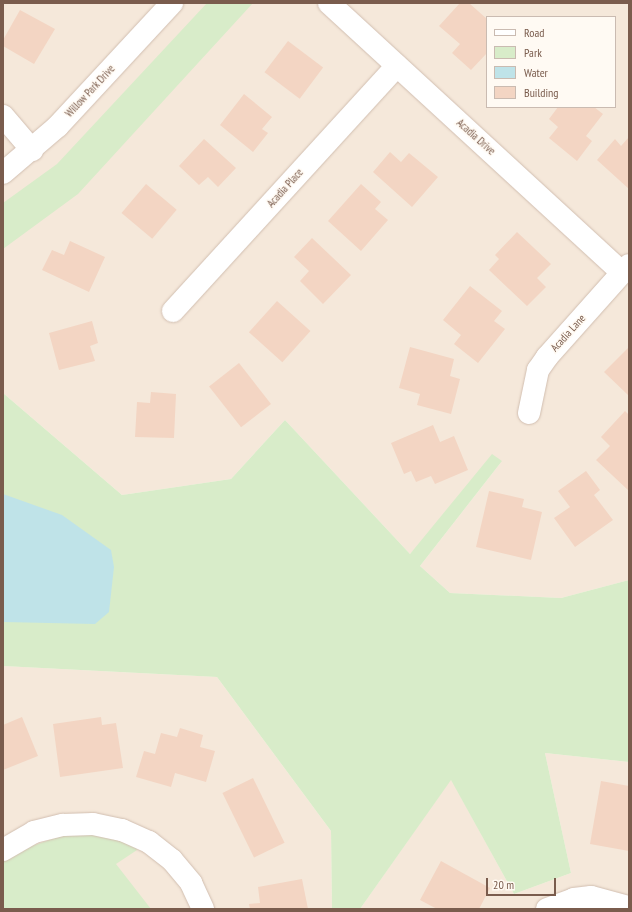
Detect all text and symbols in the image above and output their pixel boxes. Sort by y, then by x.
legend [486,16,616,108]
text: Road [524,25,544,40]
text: Park [524,45,542,60]
street label: Willow Park Drive [62,62,118,120]
text: Water [524,65,548,80]
text: Building [524,85,559,100]
street label: Acadia Drive [454,116,498,158]
street label: Acadia Place [264,166,306,210]
street label: Acadia Lane [548,312,588,354]
scale bar [488,870,558,896]
text: 20 m [493,877,514,892]

